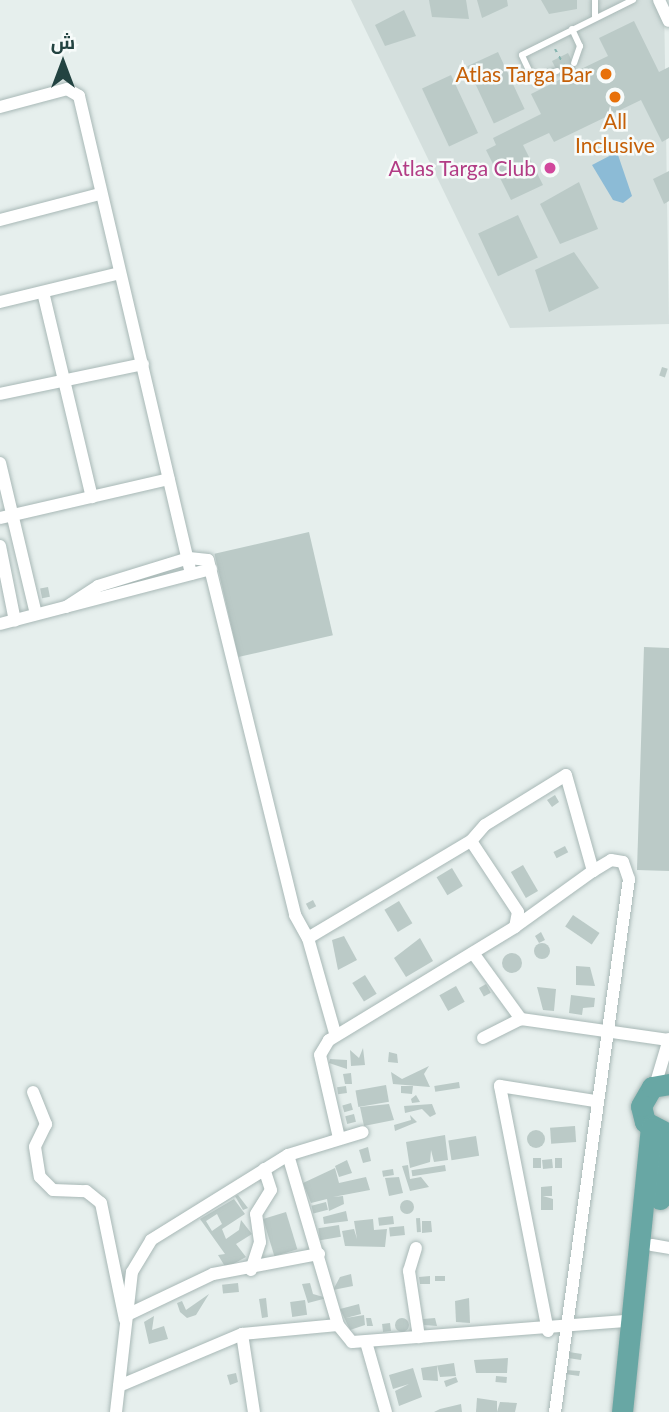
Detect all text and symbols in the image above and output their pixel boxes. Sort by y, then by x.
north arrow [28,28,98,98]
text: ش [51,30,75,53]
place label: Atlas Targa Bar [455,61,592,87]
marker: Atlas Targa Bar [598,66,614,82]
marker: All Inclusive [607,89,623,105]
place label: All Inclusive [575,108,655,158]
place label: Atlas Targa Club [388,155,536,181]
marker: Atlas Targa Club [542,160,558,176]

